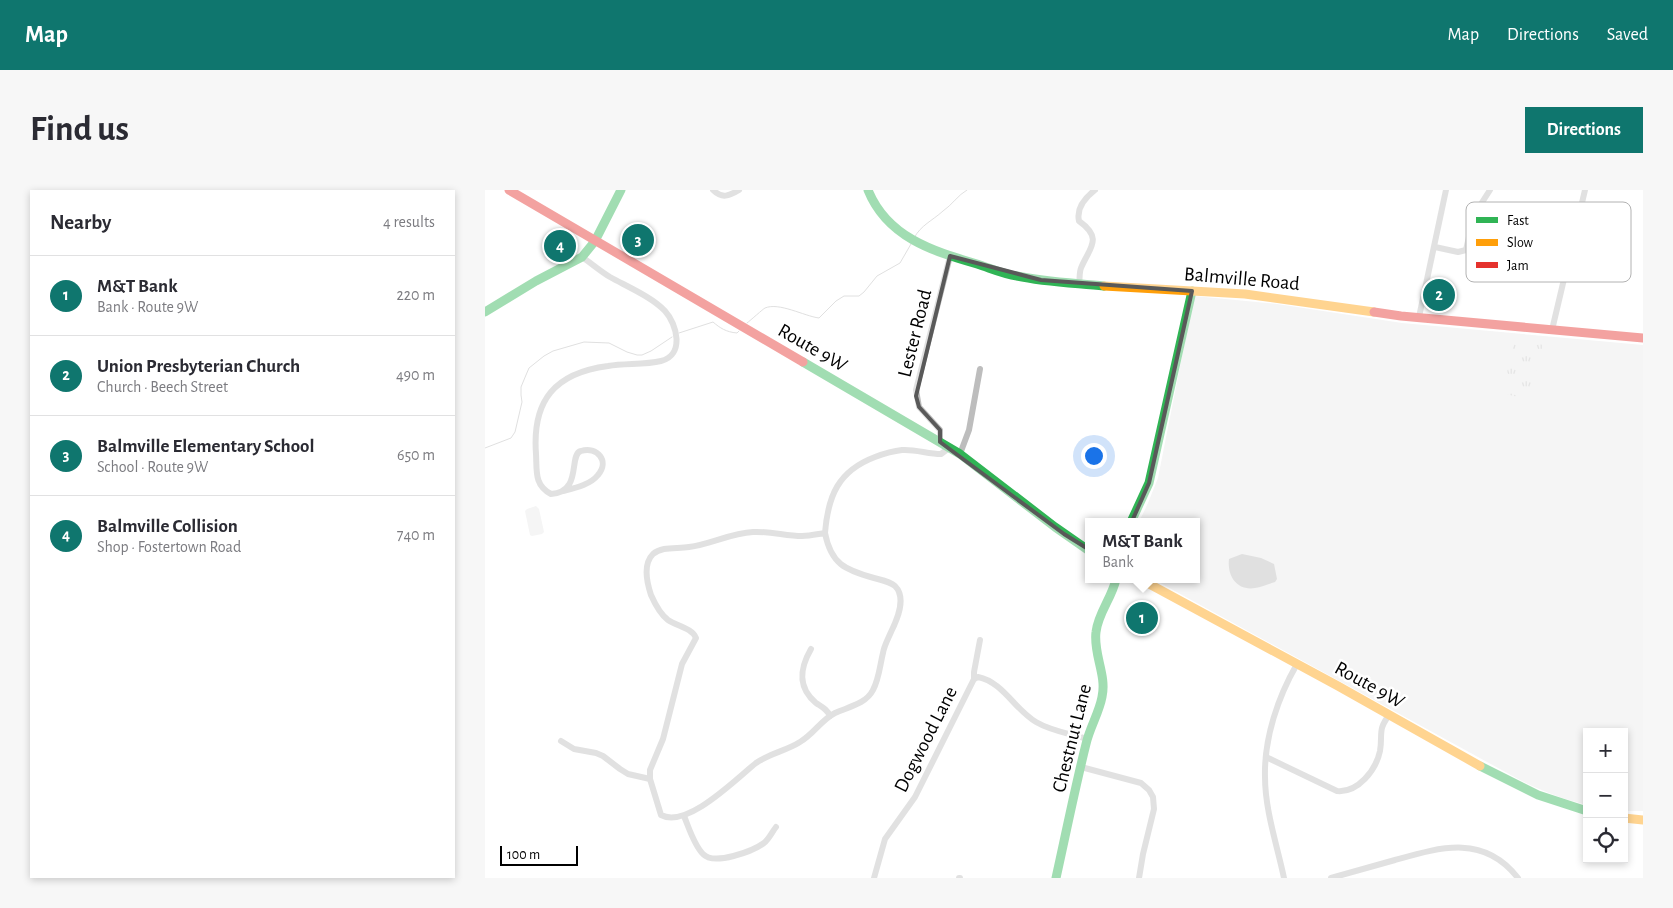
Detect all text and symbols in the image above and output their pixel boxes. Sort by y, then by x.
text: Map [25,23,68,47]
text: Map [1448,26,1479,44]
text: Directions [1507,26,1579,44]
text: Saved [1607,26,1648,44]
button: Directions [1525,107,1643,153]
text: Find us [30,112,129,147]
legend [1466,202,1631,282]
text: Nearby [50,212,111,233]
text: 4 results [383,214,435,230]
text: Fast [1507,214,1529,228]
pin: 3 [622,221,654,259]
pin: 4 [544,227,576,265]
text: Slow [1507,236,1534,250]
text: Jam [1507,259,1529,273]
street label: Balmville Road [1183,264,1301,294]
pin: 2 [1423,276,1455,314]
text: M&T Bank [97,277,178,296]
text: 1 [63,287,69,303]
text: 220 m [397,287,435,303]
street label: Lester Road [894,287,936,379]
text: Bank · Route 9W [97,299,198,315]
street label: Route 9W [774,320,851,376]
text: Union Presbyterian Church [97,357,300,376]
text: 2 [62,367,70,383]
text: 490 m [396,367,435,383]
text: Church · Beech Street [97,379,228,395]
text: Balmville Elementary School [97,437,314,456]
your location [1081,443,1107,469]
text: 3 [63,447,69,463]
text: 650 m [397,447,435,463]
text: School · Route 9W [97,459,208,475]
text: Balmville Collision [97,517,238,536]
popup [1085,518,1200,583]
text: 4 [62,527,70,543]
text: 740 m [397,527,435,543]
text: M&T Bank [1102,532,1183,551]
text: Shop · Fostertown Road [97,539,241,555]
text: Bank [1102,554,1134,570]
pin: 1 [1126,599,1158,637]
street label: Route 9W [1331,658,1408,712]
street label: Chestnut Lane [1049,682,1095,794]
street label: Dogwood Lane [891,683,961,796]
map controls [1583,728,1628,863]
button: + [1583,728,1628,773]
button: − [1583,773,1628,818]
button: locate [1583,818,1628,863]
scale bar [500,843,577,866]
text: 100 m [507,848,540,862]

